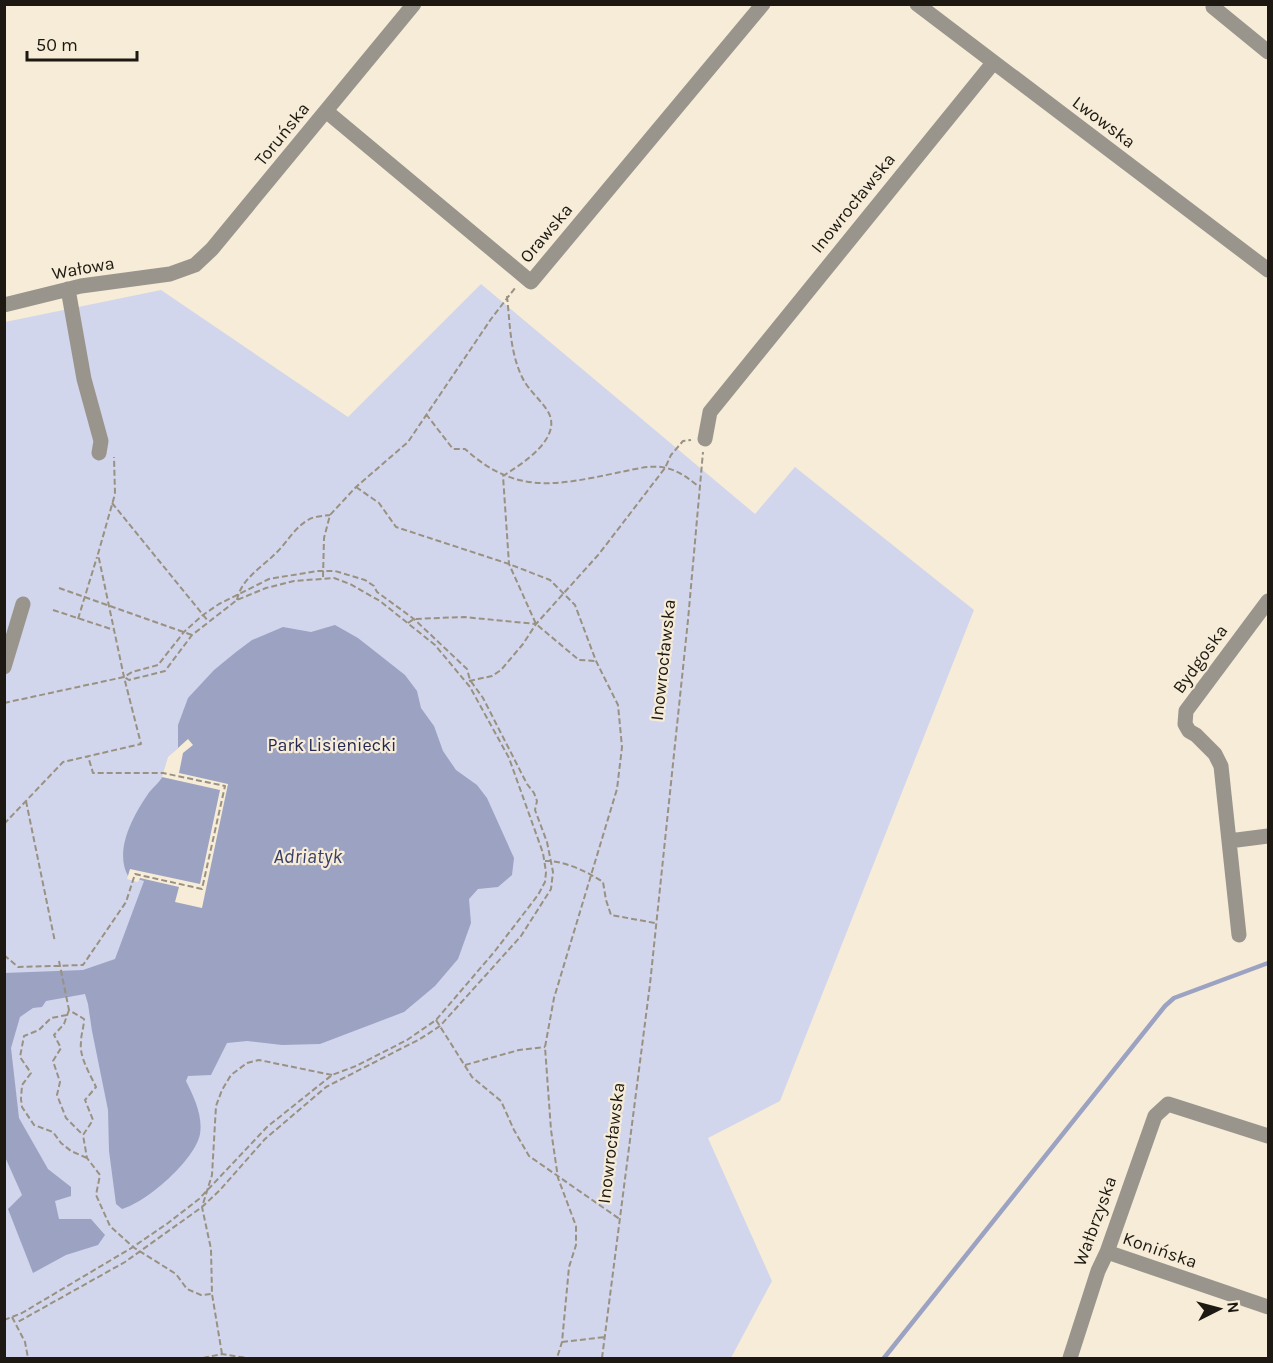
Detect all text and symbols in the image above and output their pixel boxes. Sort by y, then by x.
scale bar [27,24,136,62]
text: 50 m [36,34,78,56]
street label: Lwowska [1068,91,1140,153]
street label: Toruńska [250,98,314,170]
street label: Inowrocławska [806,149,900,257]
street label: Orawska [515,199,577,267]
street label: Wałowa [50,252,116,284]
street label: Inowrocławska [646,598,680,722]
street label: Bydgoska [1168,620,1232,698]
park label: Park Lisieniecki [268,734,396,756]
water label: Adriatyk [274,845,343,868]
street label: Inowrocławska [593,1081,629,1205]
street label: Wałbrzyska [1069,1173,1121,1269]
street label: Konińska [1120,1227,1200,1273]
north arrow [1189,1279,1249,1339]
text: N [1223,1301,1243,1314]

